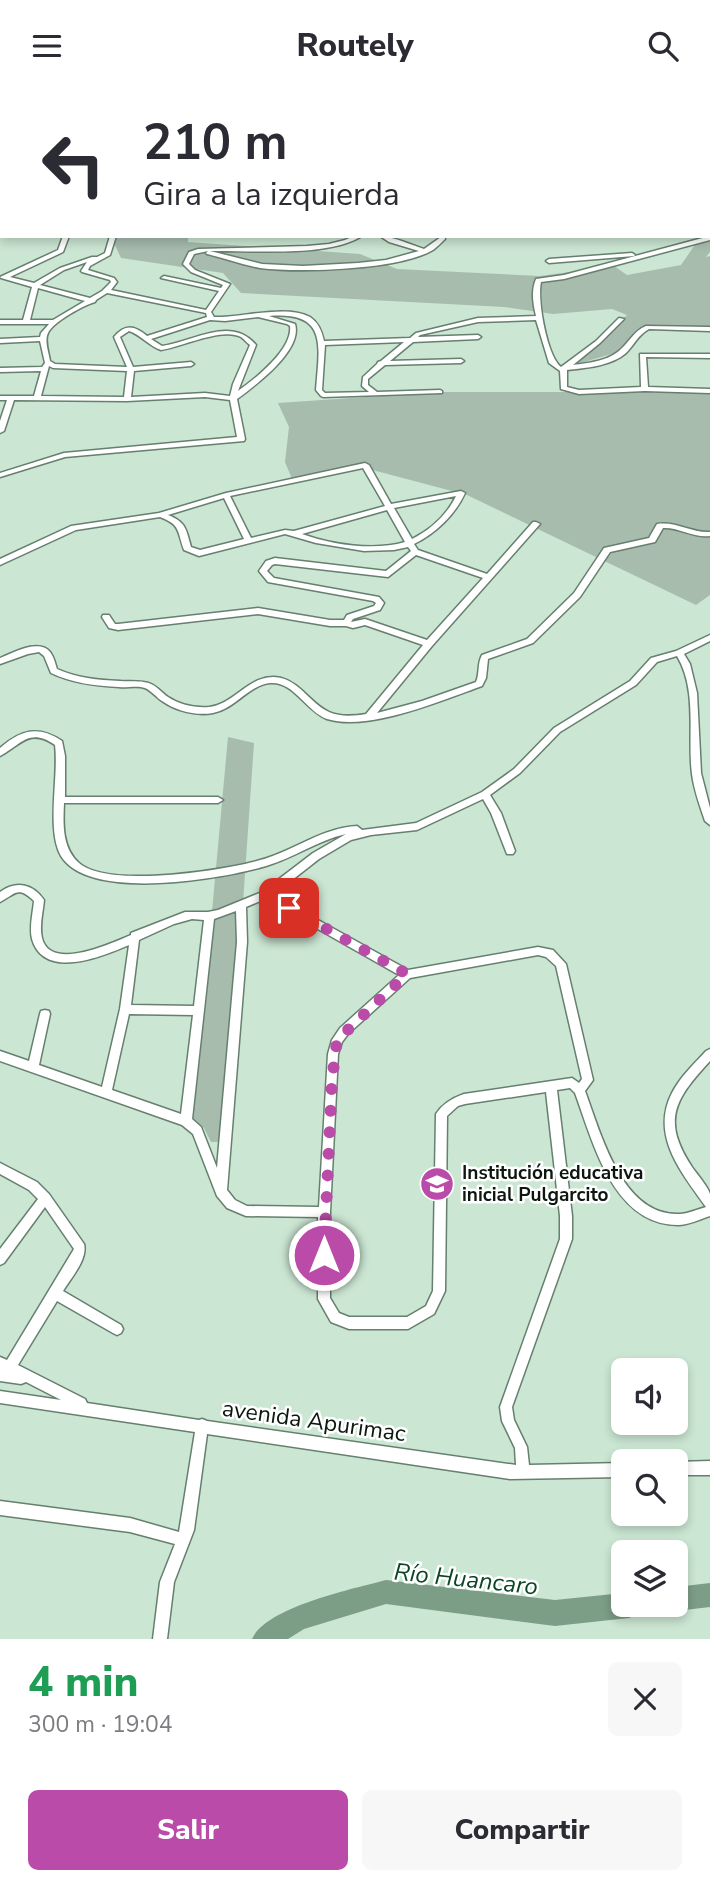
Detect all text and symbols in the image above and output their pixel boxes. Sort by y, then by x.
text: Routely [296,24,414,67]
icon: menu [28,27,66,65]
icon: search [644,27,682,65]
text: 210 m [143,109,287,176]
icon: left [28,119,119,210]
text: Gira a la izquierda [143,173,400,216]
pin [259,878,319,938]
icon: arrive [270,889,308,927]
place label: Institución educativa inicial Pulgarcito [462,1160,643,1208]
school or university icon: Institución educativa inicial Pulgarcito [418,1165,456,1203]
position arrow [287,1218,361,1292]
map controls [611,1358,688,1617]
button: sound [611,1358,688,1435]
street label: avenida Apurimac [220,1393,408,1449]
button: search [611,1449,688,1526]
button: layers [611,1540,688,1617]
water label: Río Huancaro [392,1556,540,1602]
text: 4 min [28,1654,138,1711]
button: close [608,1662,682,1736]
text: 300 m · 19:04 [28,1709,173,1740]
button: Salir [28,1790,348,1870]
button: Compartir [362,1790,682,1870]

